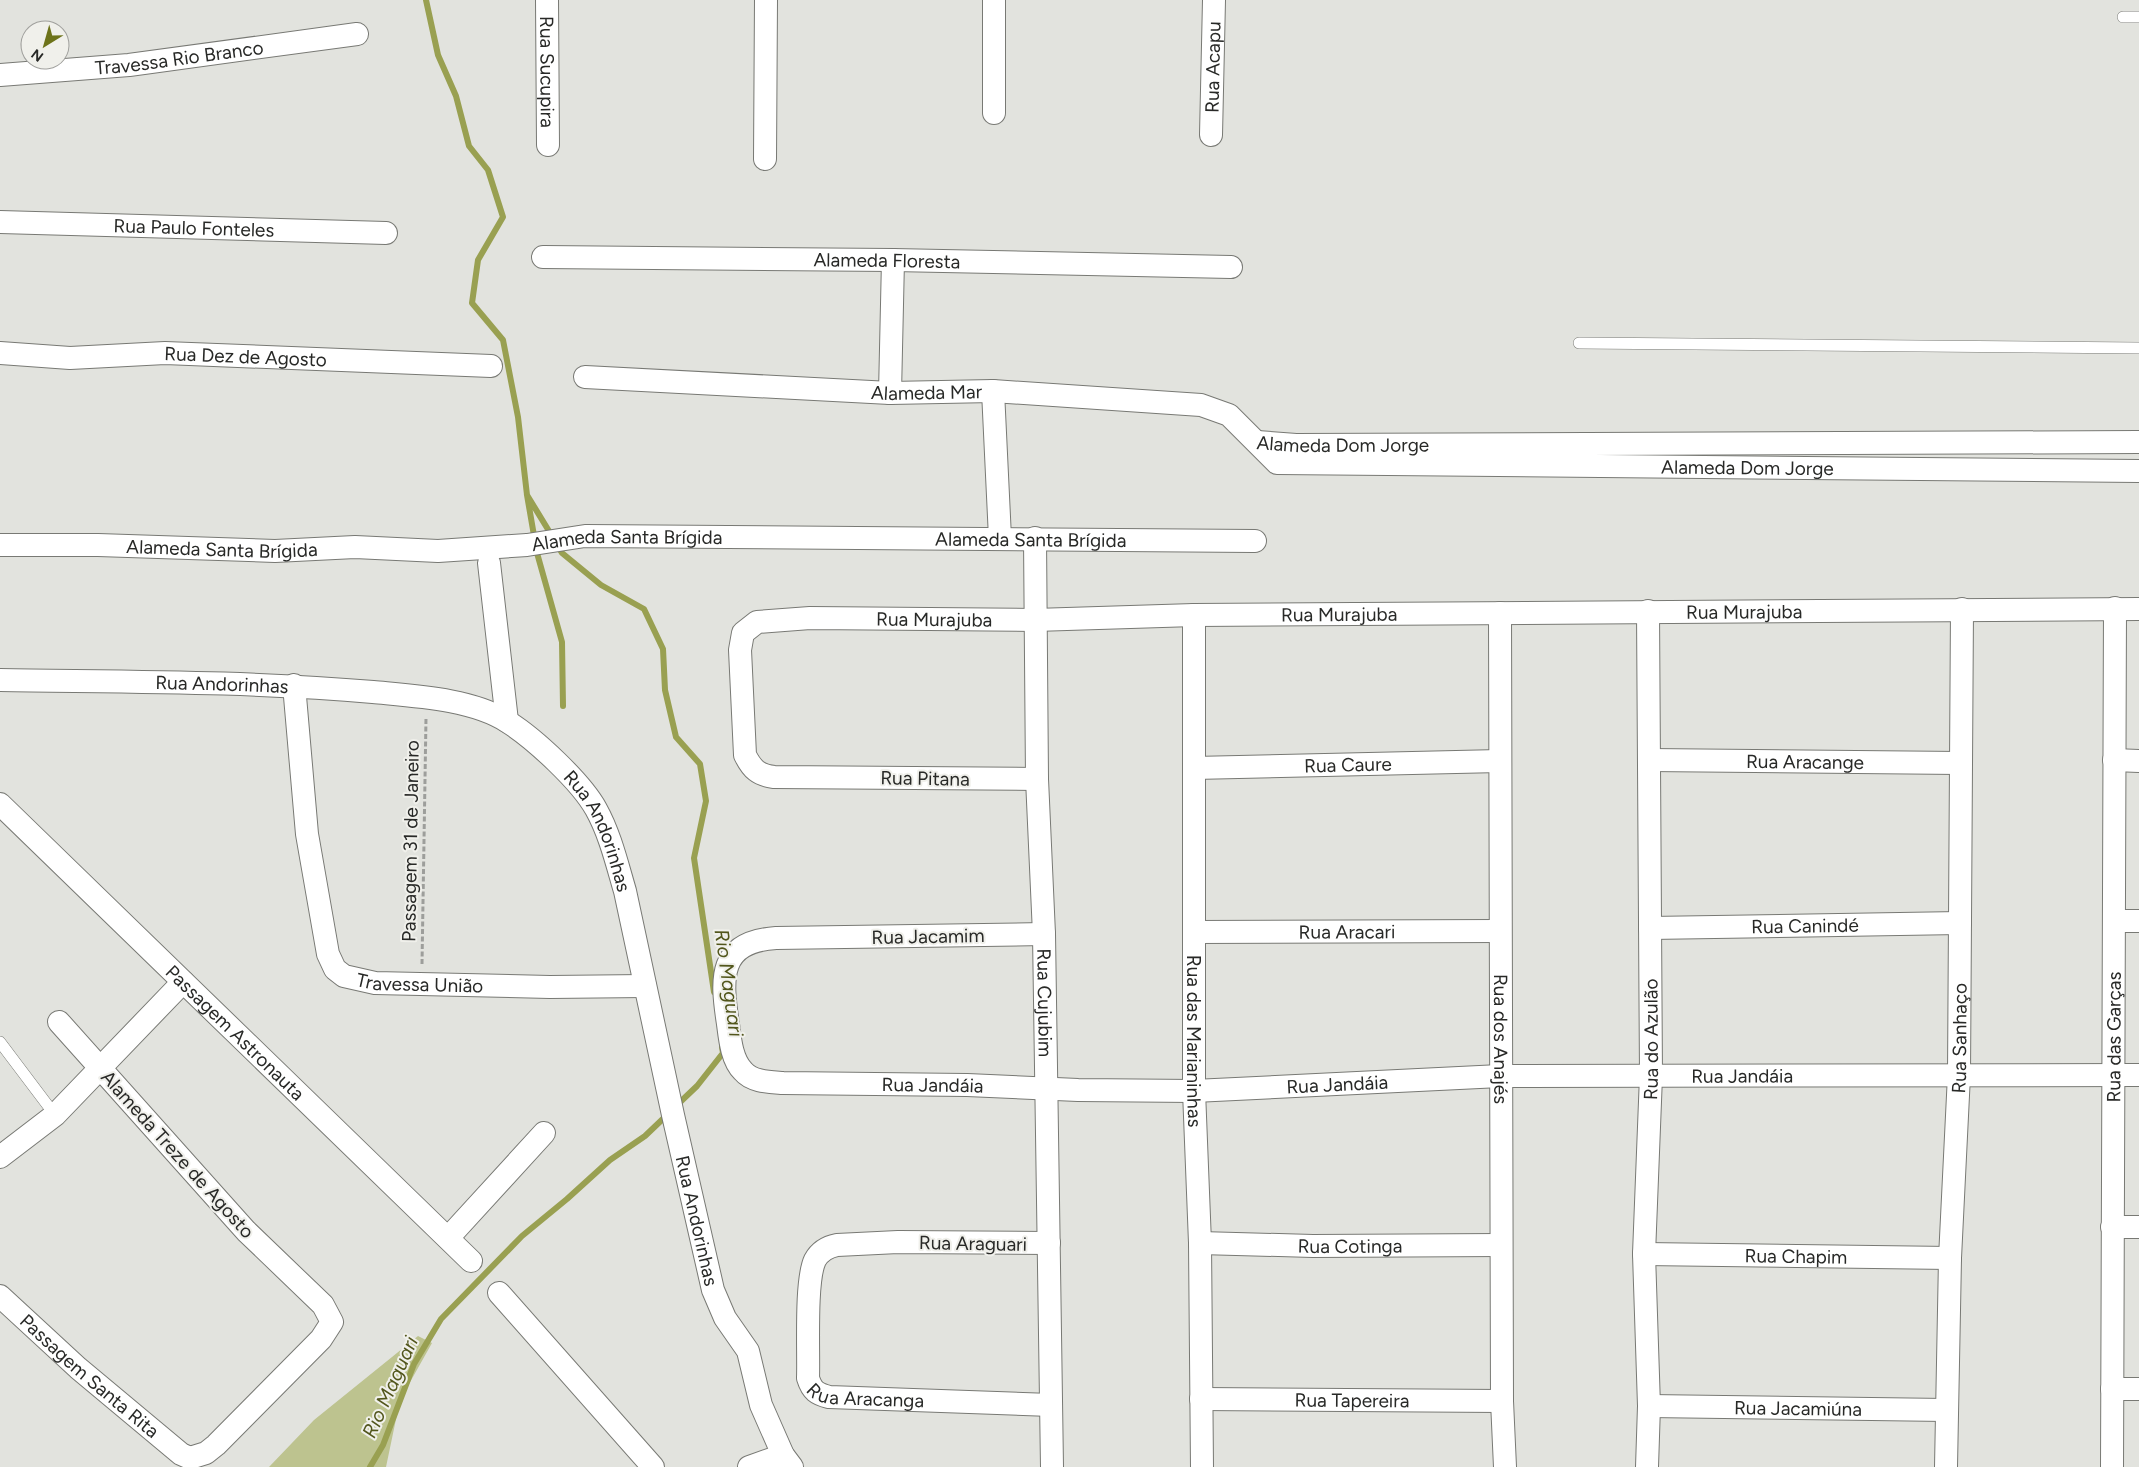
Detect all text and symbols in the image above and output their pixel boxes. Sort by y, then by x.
street label: Rua Sucupira [535,16,559,128]
north arrow [20,20,70,70]
street label: Rua Acapu [1200,21,1226,113]
street label: Travessa Rio Branco [94,36,265,80]
text: N [28,45,47,65]
street label: Rua Paulo Fonteles [113,214,275,242]
street label: Alameda Floresta [813,248,961,273]
street label: Rua Dez de Agosto [164,342,327,371]
street label: Alameda Mar [870,380,983,405]
street label: Alameda Dom Jorge [1256,431,1429,457]
street label: Alameda Dom Jorge [1661,456,1834,480]
street label: Alameda Santa Brígida [530,525,723,556]
street label: Alameda Santa Brígida [935,528,1127,552]
street label: Alameda Santa Brígida [126,535,318,563]
street label: Rua Murajuba [1686,600,1802,624]
street label: Rua Murajuba [1281,603,1397,626]
street label: Rua Murajuba [876,608,992,632]
street label: Rua Andorinhas [155,671,289,698]
street label: Passagem 31 de Janeiro [397,740,424,942]
street label: Rua Aracange [1746,750,1864,774]
street label: Rua Caure [1304,752,1392,777]
street label: Rua Andorinhas [559,766,636,895]
street label: Rua Pitana [880,766,970,791]
street label: Rua Canindé [1751,914,1859,938]
street label: Rua Aracari [1299,920,1395,944]
street label: Rua Jacamim [871,924,985,949]
water label: Rio Maguari [710,928,748,1039]
street label: Rua Cujubim [1032,948,1057,1057]
street label: Rua das Marianinhas [1182,955,1206,1128]
street label: Passagem Astronauta [161,960,309,1105]
street label: Travessa União [354,968,484,997]
street label: Rua das Garças [2102,971,2126,1102]
street label: Rua dos Anajés [1489,974,1512,1104]
street label: Rua do Azulão [1639,978,1663,1100]
street label: Rua Sanhaço [1947,983,1972,1094]
street label: Rua Jandáia [1691,1065,1793,1088]
street label: Alameda Treze de Agosto [96,1066,259,1243]
street label: Rua Jandáia [1286,1070,1389,1098]
street label: Rua Jandáia [881,1073,984,1098]
street label: Rua Andorinhas [671,1153,723,1288]
street label: Rua Araguari [919,1231,1027,1256]
street label: Rua Cotinga [1297,1235,1402,1258]
street label: Rua Chapim [1744,1244,1848,1269]
street label: Passagem Santa Rita [15,1309,164,1443]
water label: Rio Maguari [357,1332,423,1441]
street label: Rua Aracanga [802,1378,925,1412]
street label: Rua Tapereira [1294,1389,1410,1412]
street label: Rua Jacamiúna [1734,1396,1862,1421]

